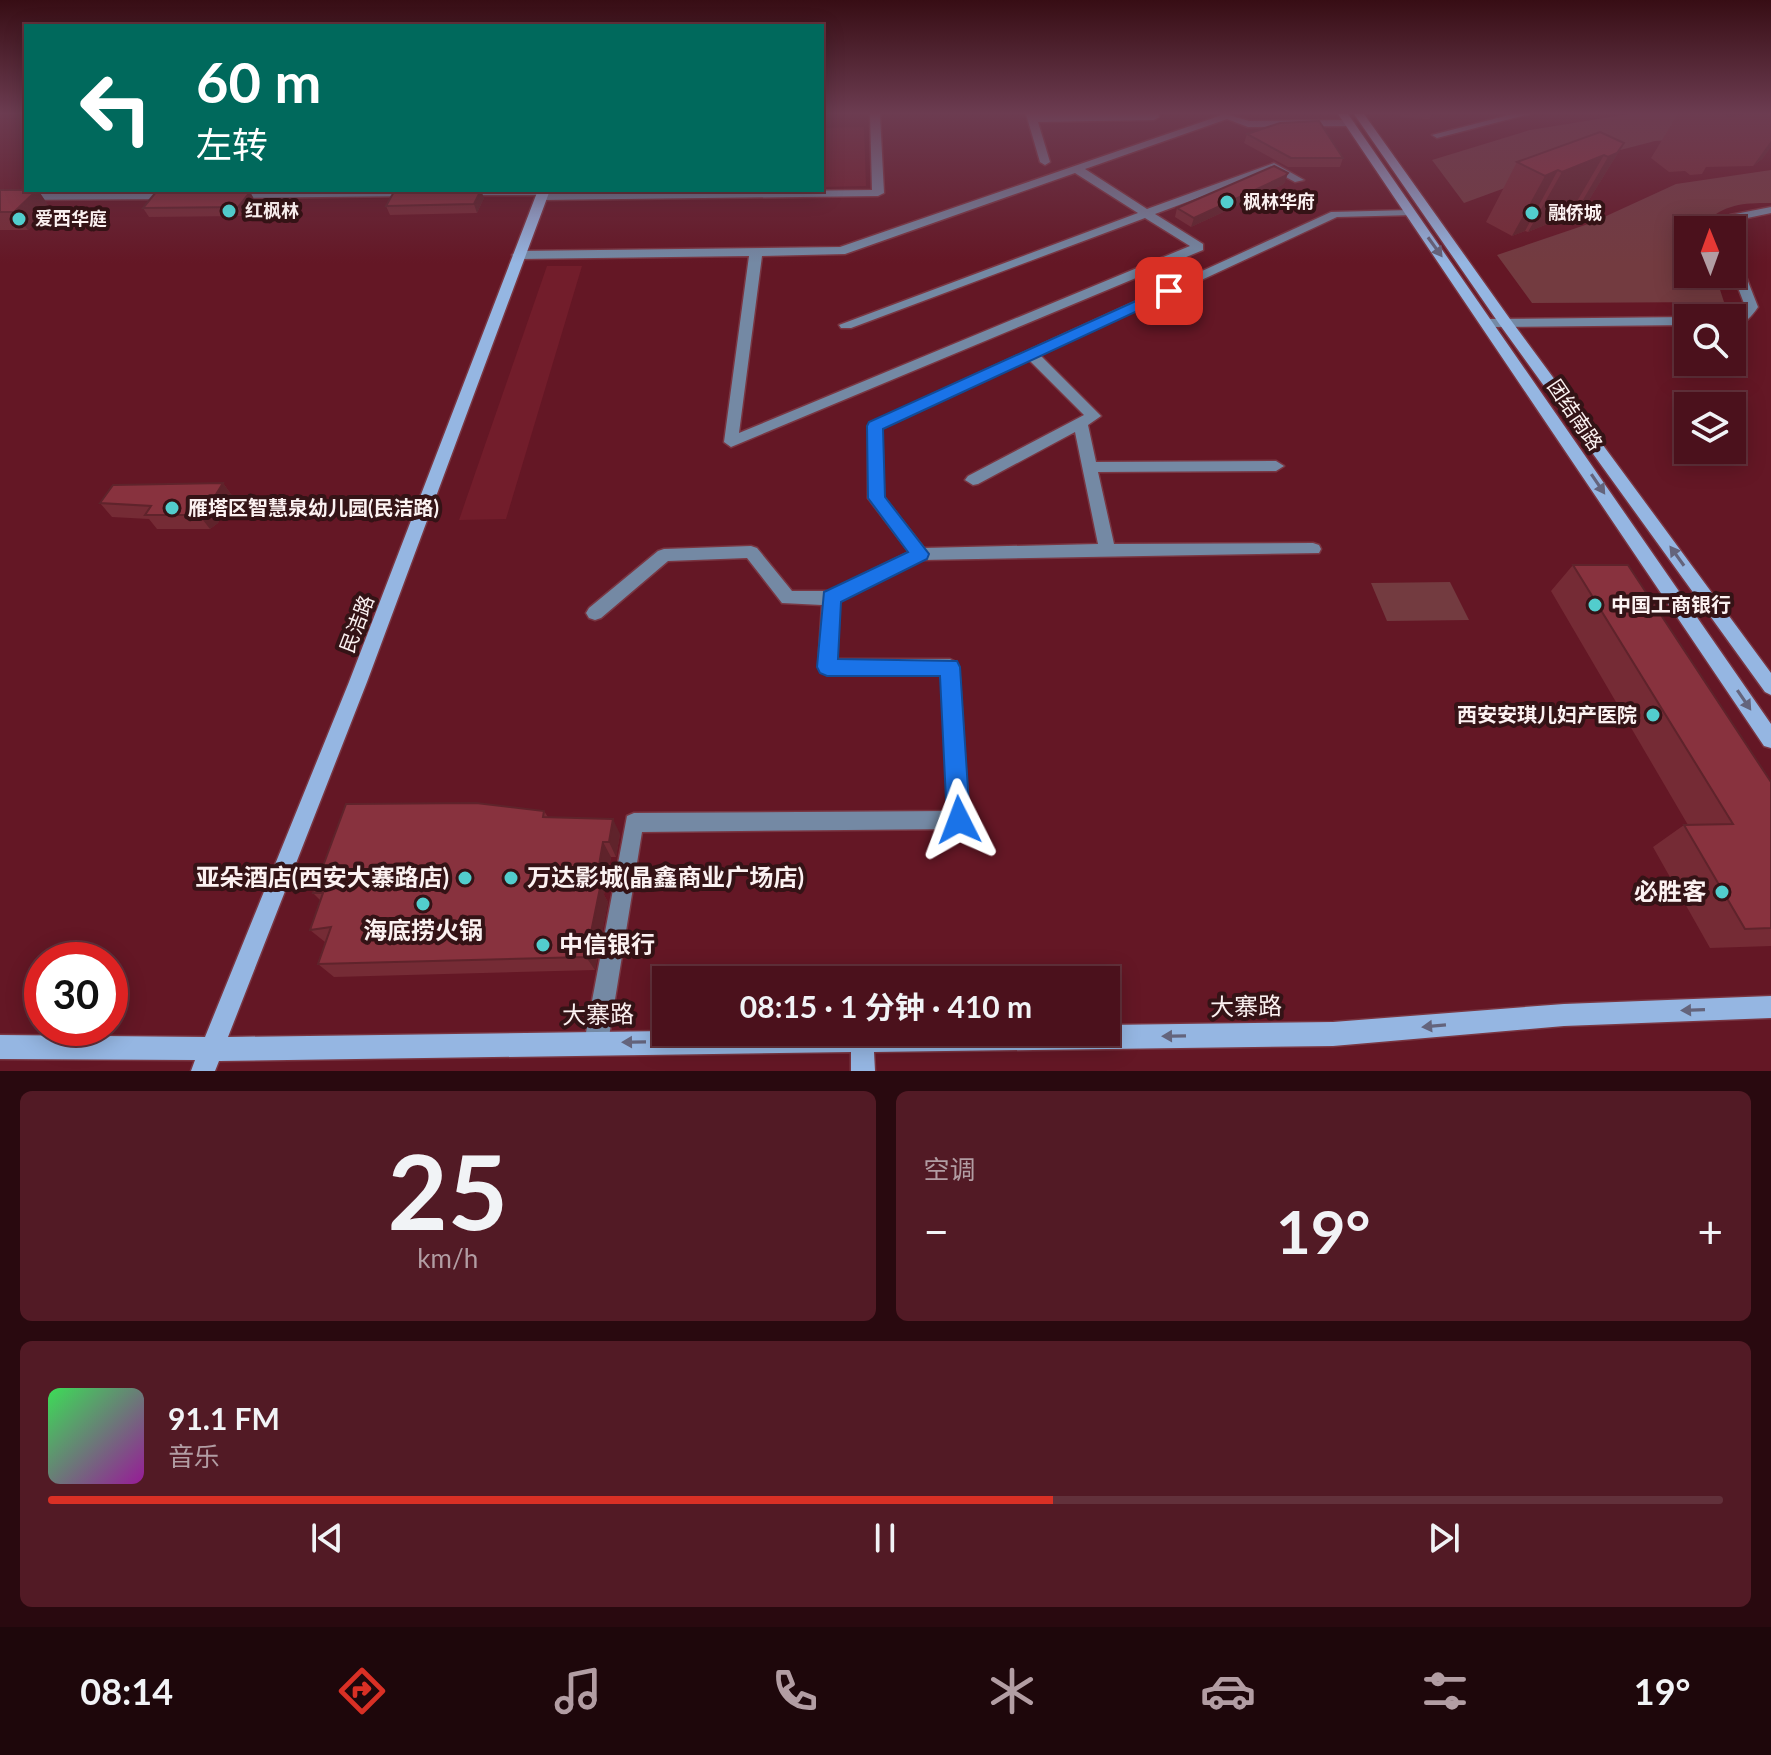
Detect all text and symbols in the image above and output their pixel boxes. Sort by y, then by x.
text: 60 m [196,48,321,115]
icon: left [64,56,168,160]
text: 左转 [196,122,268,166]
place label: 枫林华府 [1243,190,1315,212]
marker: 枫林华府 [1218,193,1236,211]
place label: 红枫林 [245,199,299,221]
place label: 融侨城 [1548,201,1602,223]
marker: 红枫林 [220,202,238,220]
marker: 融侨城 [1523,204,1541,222]
place label: 爱西华庭 [35,207,107,229]
marker: 爱西华庭 [10,210,28,228]
north arrow [1674,216,1746,288]
map controls [1674,216,1746,464]
one-way arrow [1427,237,1442,258]
pin [1135,257,1203,325]
icon: arrive [1147,269,1191,313]
button: search [1674,304,1746,376]
street label: 团结南路 [1544,375,1608,454]
button: layers [1674,392,1746,464]
one-way arrow [1590,474,1605,495]
place label: 雁塔区智慧泉幼儿园(民洁路) [188,495,439,519]
marker: 雁塔区智慧泉幼儿园(民洁路) [163,499,181,517]
one-way arrow [1670,545,1685,566]
street label: 民洁路 [334,591,378,656]
place label: 中国工商银行 [1611,592,1731,616]
marker: 中国工商银行 [1586,596,1604,614]
one-way arrow [1736,689,1751,710]
place label: 西安安琪儿妇产医院 [1457,702,1637,726]
marker: 西安安琪儿妇产医院 [1644,706,1662,724]
position arrow [917,778,1001,862]
place label: 亚朵酒店(西安大寨路店) [196,862,449,891]
place label: 万达影城(晶鑫商业广场店) [527,862,804,891]
marker: 亚朵酒店(西安大寨路店) [456,869,474,887]
marker: 万达影城(晶鑫商业广场店) [502,869,520,887]
place label: 必胜客 [1634,876,1706,905]
marker: 必胜客 [1713,883,1731,901]
marker: 海底捞火锅 [414,895,432,913]
place label: 海底捞火锅 [363,915,483,944]
place label: 中信银行 [559,929,655,958]
marker: 中信银行 [534,936,552,954]
speed limit sign: 30 [24,942,128,1046]
text: 08:15 · 1 分钟 · 410 m [740,988,1032,1024]
street label: 大寨路 [1210,990,1282,1021]
street label: 大寨路 [562,998,634,1029]
one-way arrow [1680,1004,1705,1017]
one-way arrow [1421,1019,1446,1032]
one-way arrow [1161,1030,1186,1042]
one-way arrow [621,1036,646,1049]
text: 25 [387,1127,508,1252]
text: 空调 [924,1153,976,1185]
text: 19° [1276,1195,1371,1267]
text: − [924,1205,949,1257]
text: + [1697,1205,1723,1257]
text: km/h [417,1242,478,1274]
text: 91.1 FM [168,1400,280,1436]
text: 音乐 [168,1440,220,1472]
icon: previous [305,1516,349,1560]
icon: pause [863,1516,907,1560]
icon: next [1422,1516,1466,1560]
icon: directions [334,1663,390,1719]
icon: music [550,1663,606,1719]
icon: phone [767,1663,823,1719]
icon: climate [984,1663,1040,1719]
icon: car [1200,1663,1256,1719]
icon: filters [1417,1663,1473,1719]
text: 08:14 [80,1669,173,1713]
text: 19° [1634,1669,1691,1713]

